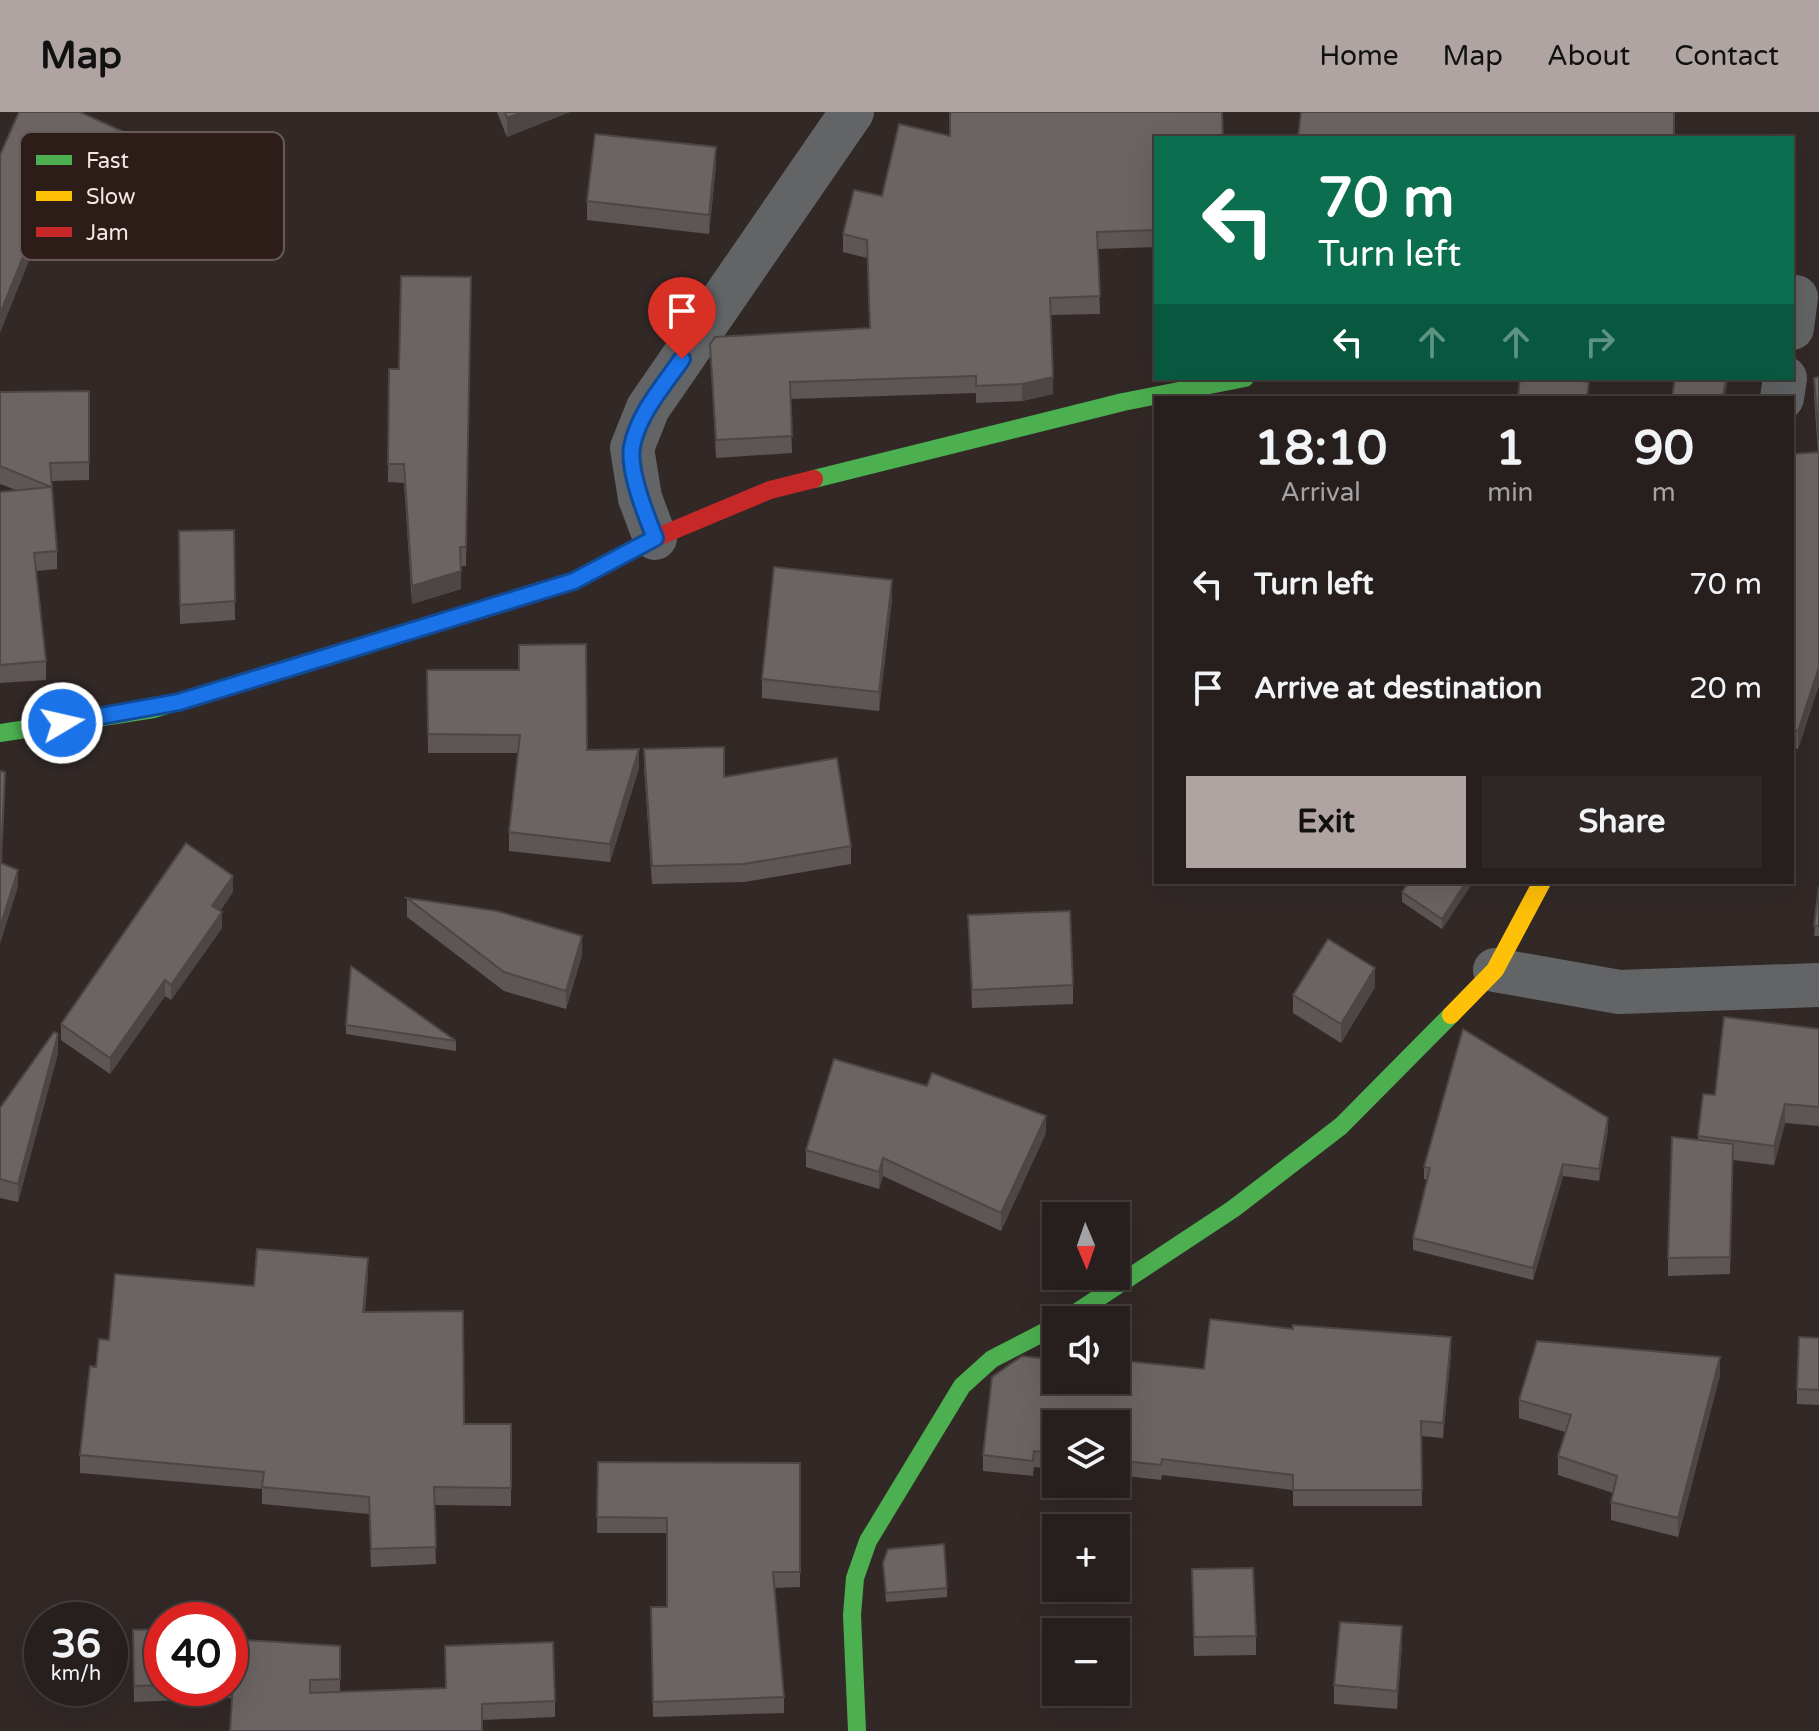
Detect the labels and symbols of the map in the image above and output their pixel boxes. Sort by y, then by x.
legend [20,132,284,260]
text: Fast [86,148,129,174]
text: Slow [86,184,136,210]
text: Jam [86,220,129,246]
pin [648,277,716,359]
position arrow [20,681,104,765]
north arrow [1042,1202,1130,1290]
speed limit sign: 40 [144,1602,248,1706]

